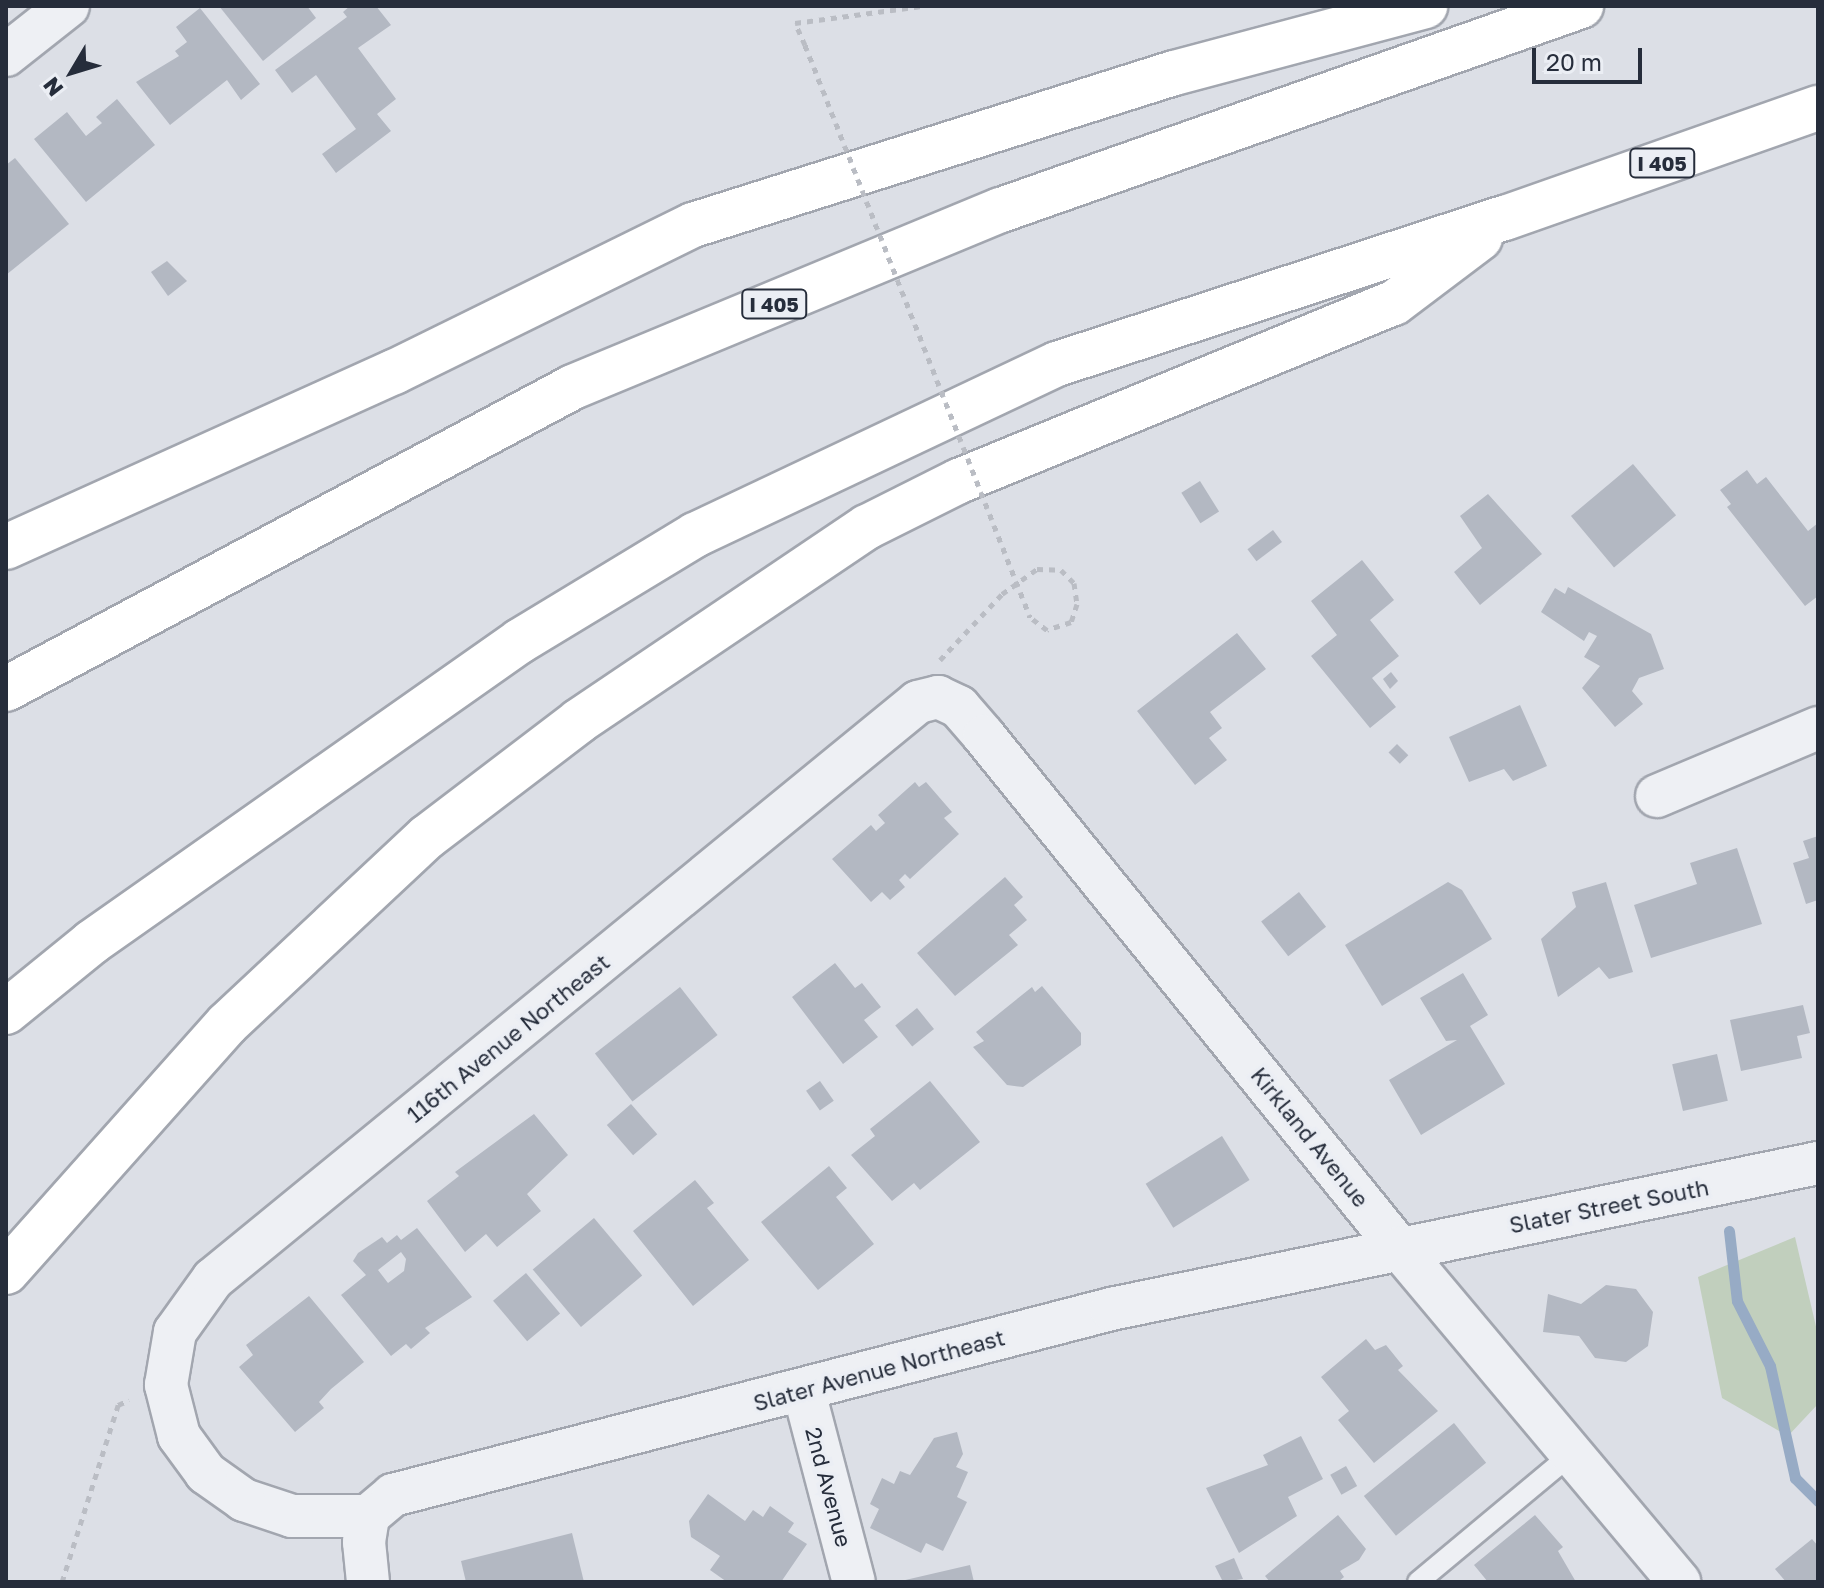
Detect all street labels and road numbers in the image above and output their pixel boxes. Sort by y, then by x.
road number: I 405 [1628,147,1696,179]
road number: I 405 [740,288,808,320]
street label: 116th Avenue Northeast [402,948,614,1128]
street label: Kirkland Avenue [1246,1062,1374,1212]
street label: Slater Street South [1507,1174,1711,1238]
street label: Slater Avenue Northeast [750,1324,1008,1416]
street label: 2nd Avenue [800,1424,858,1550]

